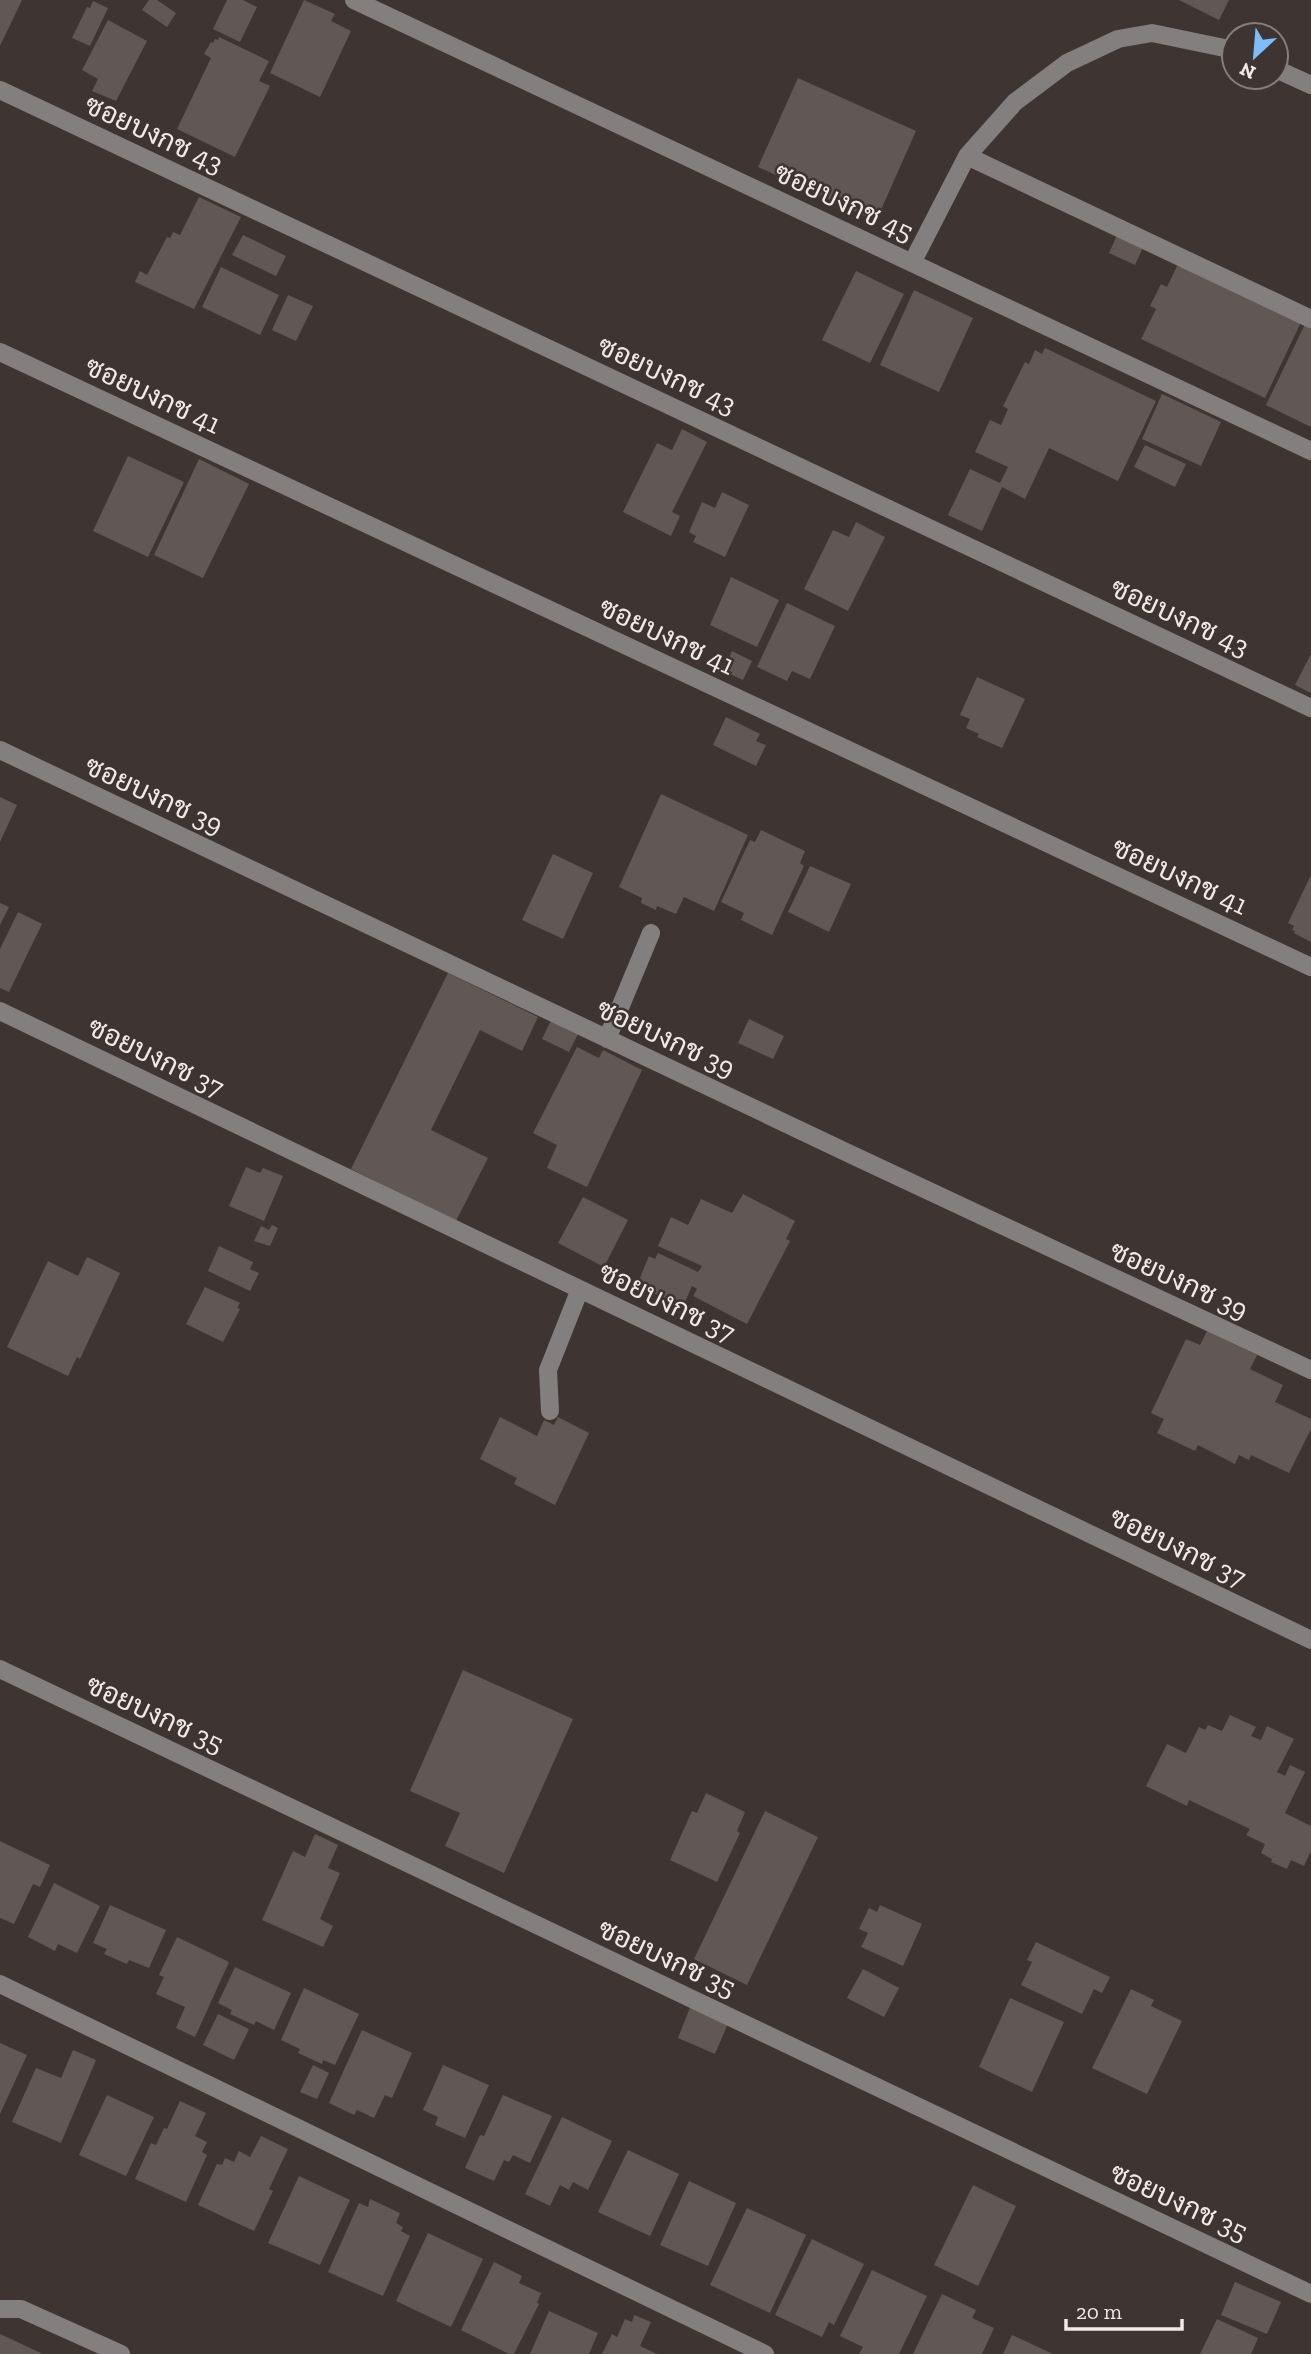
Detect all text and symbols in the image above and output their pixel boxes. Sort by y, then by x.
north arrow [1220,21,1290,91]
text: N [1236,57,1259,84]
street label: ซอยบงกช 43 [80,88,228,180]
street label: ซอยบงกช 45 [769,155,919,249]
street label: ซอยบงกช 43 [593,329,741,421]
street label: ซอยบงกช 41 [80,349,226,441]
street label: ซอยบงกช 43 [1106,571,1254,663]
street label: ซอยบงกช 41 [594,590,740,682]
street label: ซอยบงกช 39 [80,749,228,841]
street label: ซอยบงกช 41 [1107,830,1253,922]
street label: ซอยบงกช 39 [592,992,740,1084]
street label: ซอยบงกช 37 [83,1010,229,1104]
street label: ซอยบงกช 39 [1105,1234,1253,1326]
street label: ซอยบงกช 37 [594,1255,740,1349]
street label: ซอยบงกช 37 [1105,1500,1251,1594]
street label: ซอยบงกช 35 [81,1668,229,1760]
street label: ซอยบงกช 35 [593,1912,741,2004]
street label: ซอยบงกช 35 [1105,2156,1253,2248]
scale bar [1066,2288,1182,2332]
text: 20 m [1076,2299,1122,2324]

